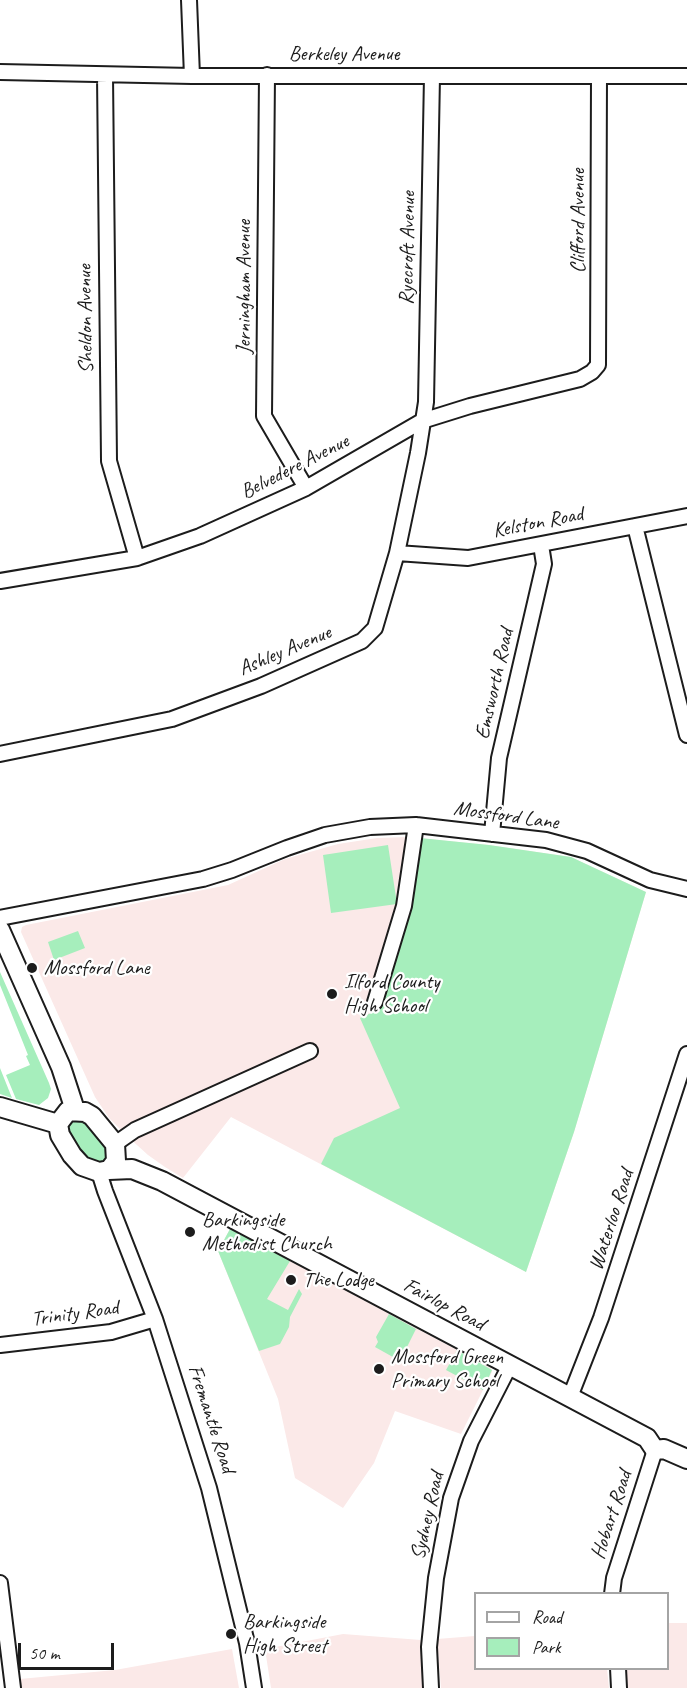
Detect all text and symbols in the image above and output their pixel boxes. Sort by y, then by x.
street label: Berkeley Avenue [289,41,399,67]
street label: Clifford Avenue [565,169,591,273]
street label: Ryecroft Avenue [394,191,422,305]
street label: Jerningham Avenue [231,220,257,354]
street label: Sheldon Avenue [72,264,100,374]
street label: Belvedere Avenue [237,429,353,505]
street label: Kelston Road [491,502,585,544]
street label: Ashley Avenue [235,620,335,682]
street label: Emsworth Road [470,626,520,742]
street label: Mossford Lane [452,796,560,836]
place label: Mossford Lane [44,955,150,981]
marker: Mossford Lane [25,961,39,975]
place label: Ilford County High School [344,969,439,1019]
marker: Ilford County High School [325,987,339,1001]
street label: Waterloo Road [584,1167,640,1273]
place label: Barkingside Methodist Church [202,1207,332,1257]
marker: Barkingside Methodist Church [183,1225,197,1239]
place label: The Lodge [303,1267,374,1293]
marker: The Lodge [284,1273,298,1287]
street label: Fairlop Road [399,1273,489,1337]
street label: Trinity Road [30,1295,120,1333]
place label: Mossford Green Primary School [391,1344,503,1394]
street label: Fremantle Road [182,1362,240,1476]
marker: Mossford Green Primary School [372,1362,386,1376]
street label: Hobart Road [586,1468,638,1562]
street label: Sydney Road [406,1470,450,1562]
legend [474,1592,669,1670]
text: Road [532,1606,562,1628]
place label: Barkingside High Street [243,1609,327,1659]
marker: Barkingside High Street [224,1627,238,1641]
scale bar [21,1631,117,1669]
text: Park [532,1636,561,1658]
text: 50 m [29,1642,60,1664]

